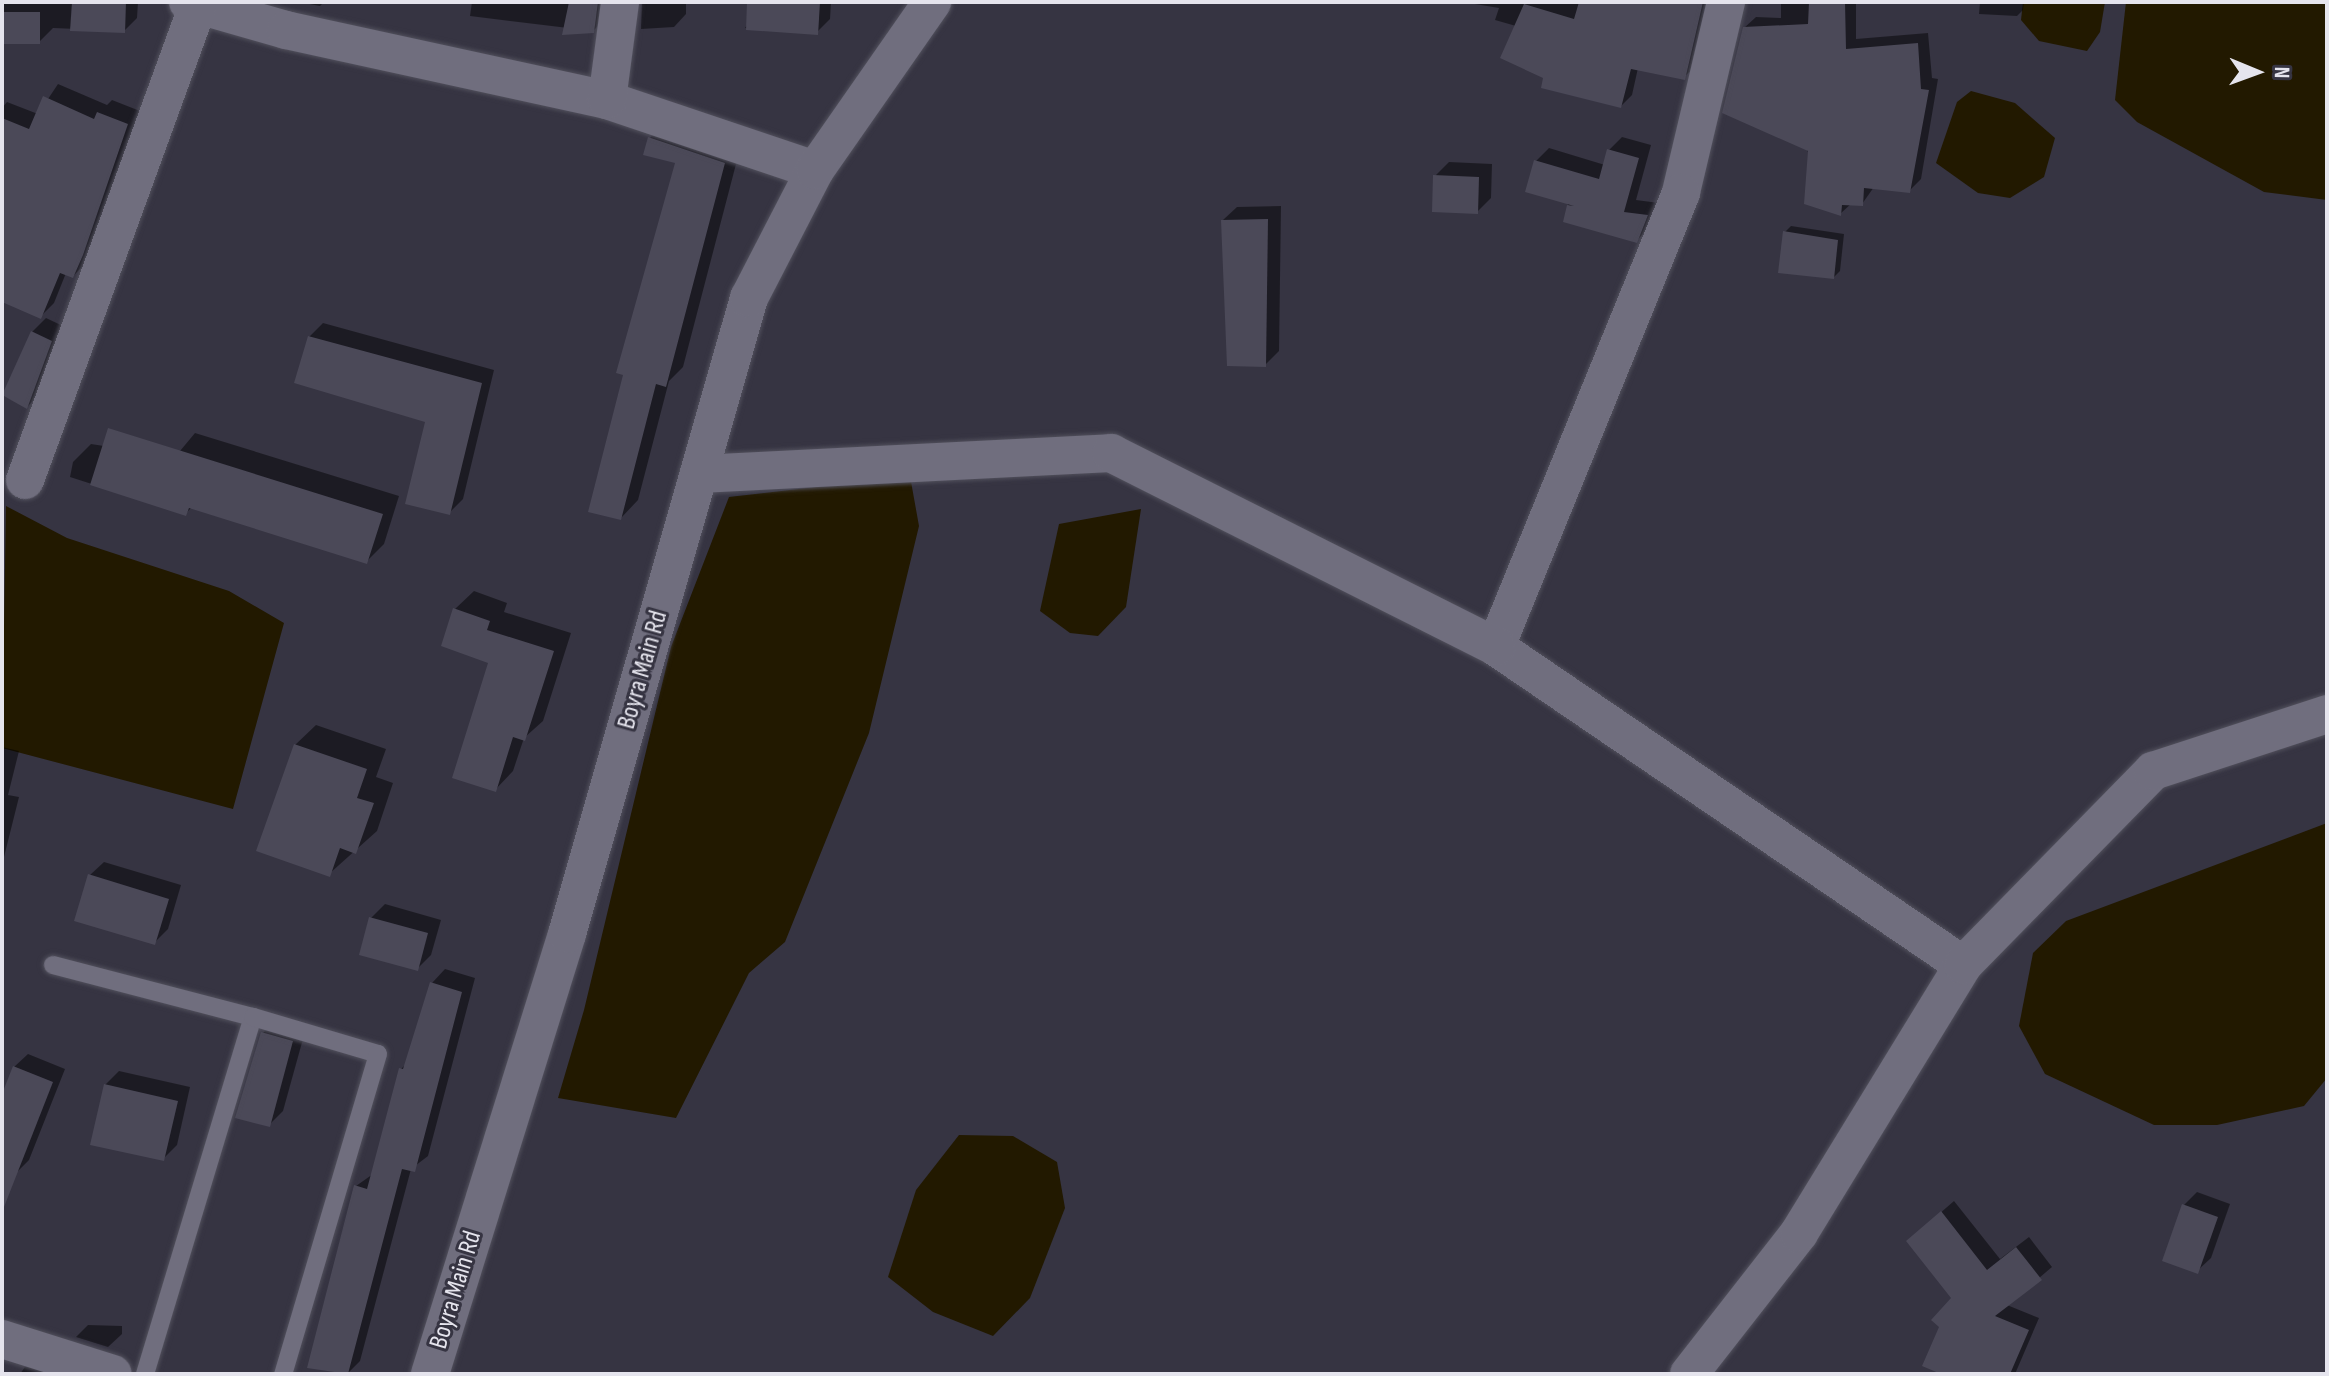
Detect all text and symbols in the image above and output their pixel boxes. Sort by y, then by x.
north arrow [2217,32,2297,112]
text: N [2268,66,2295,79]
street label: Boyra Main Rd [611,607,675,733]
street label: Boyra Main Rd [423,1227,489,1353]

